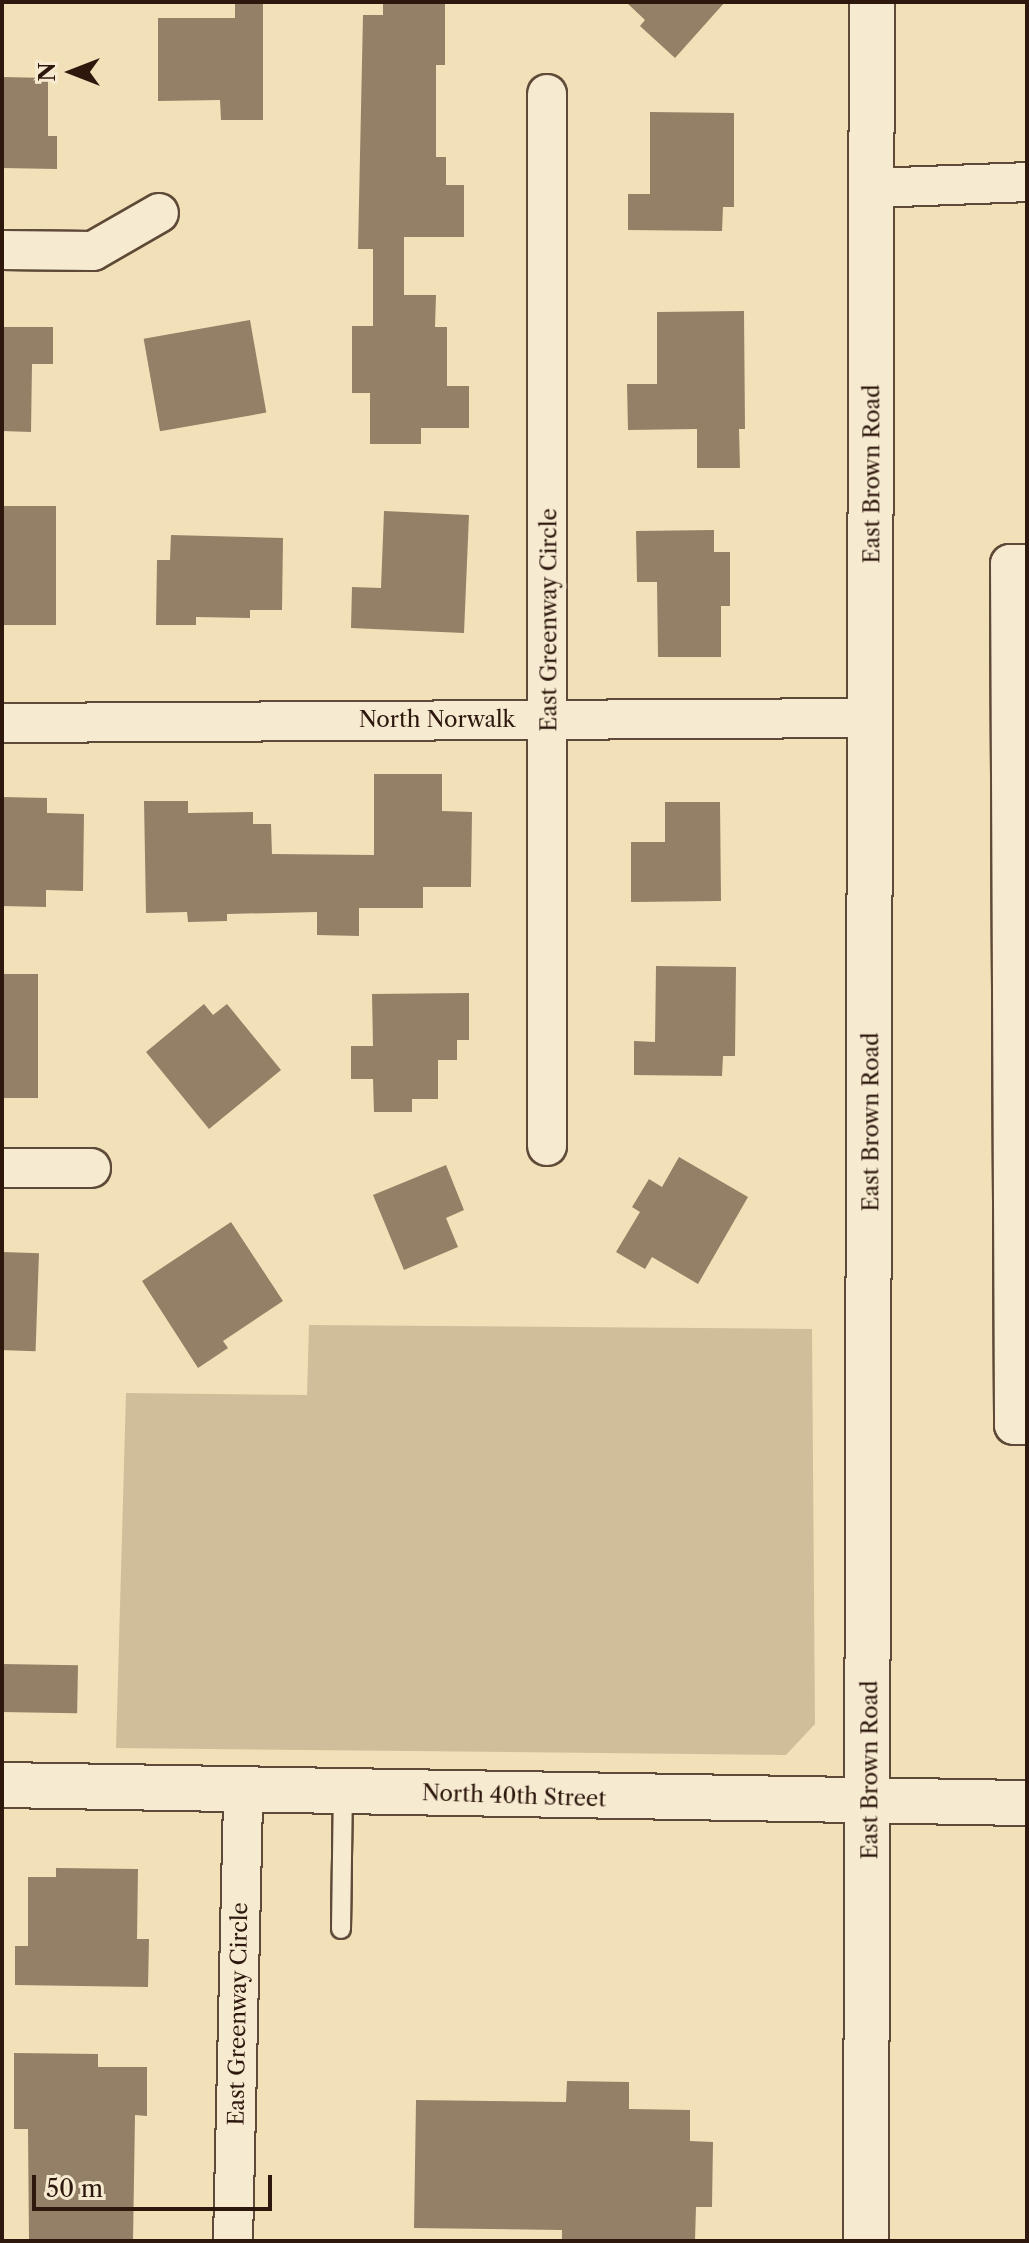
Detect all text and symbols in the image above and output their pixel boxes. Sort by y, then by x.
north arrow [32,32,112,112]
text: N [34,62,61,82]
street label: East Brown Road [859,384,885,564]
street label: East Greenway Circle [536,508,562,732]
street label: North Norwalk [359,707,515,733]
street label: East Brown Road [858,1032,884,1212]
street label: East Brown Road [857,1680,883,1860]
street label: North 40th Street [421,1780,607,1812]
street label: East Greenway Circle [223,1902,253,2126]
scale bar [36,2159,276,2209]
text: 50 m [46,2174,103,2203]

